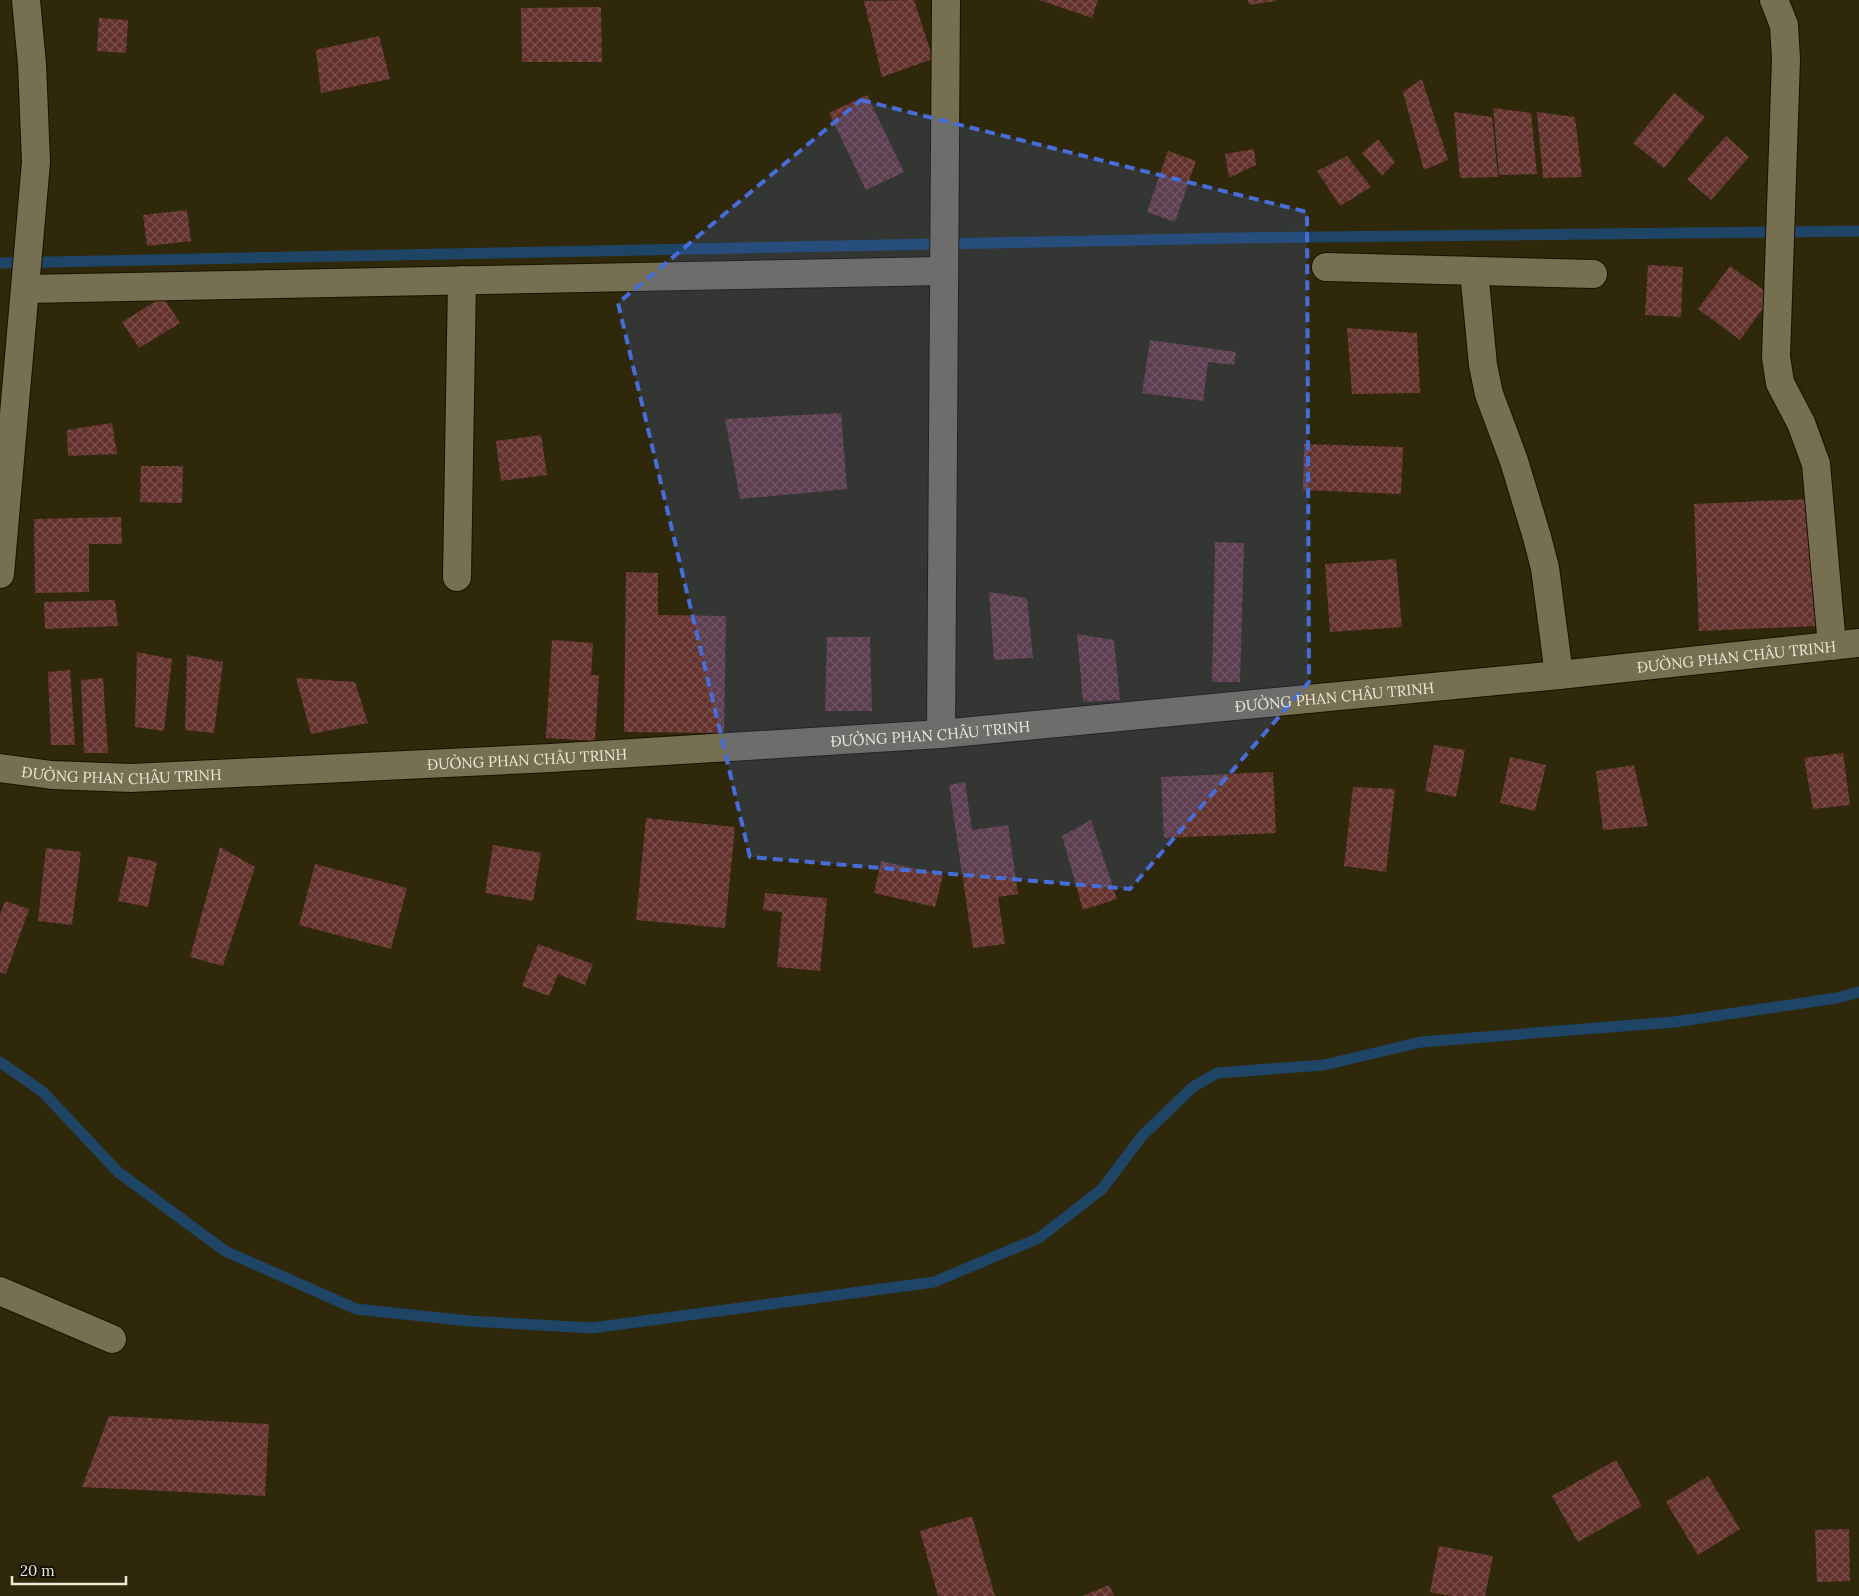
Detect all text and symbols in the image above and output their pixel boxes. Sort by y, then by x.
street label: ĐƯỜNG PHAN CHÂU TRINH [1636,636,1837,676]
street label: ĐƯỜNG PHAN CHÂU TRINH [1234,677,1435,715]
street label: ĐƯỜNG PHAN CHÂU TRINH [830,716,1031,750]
street label: ĐƯỜNG PHAN CHÂU TRINH [426,744,628,773]
street label: ĐƯỜNG PHAN CHÂU TRINH [20,761,222,788]
scale bar [12,1554,126,1586]
text: 20 m [20,1561,55,1580]

